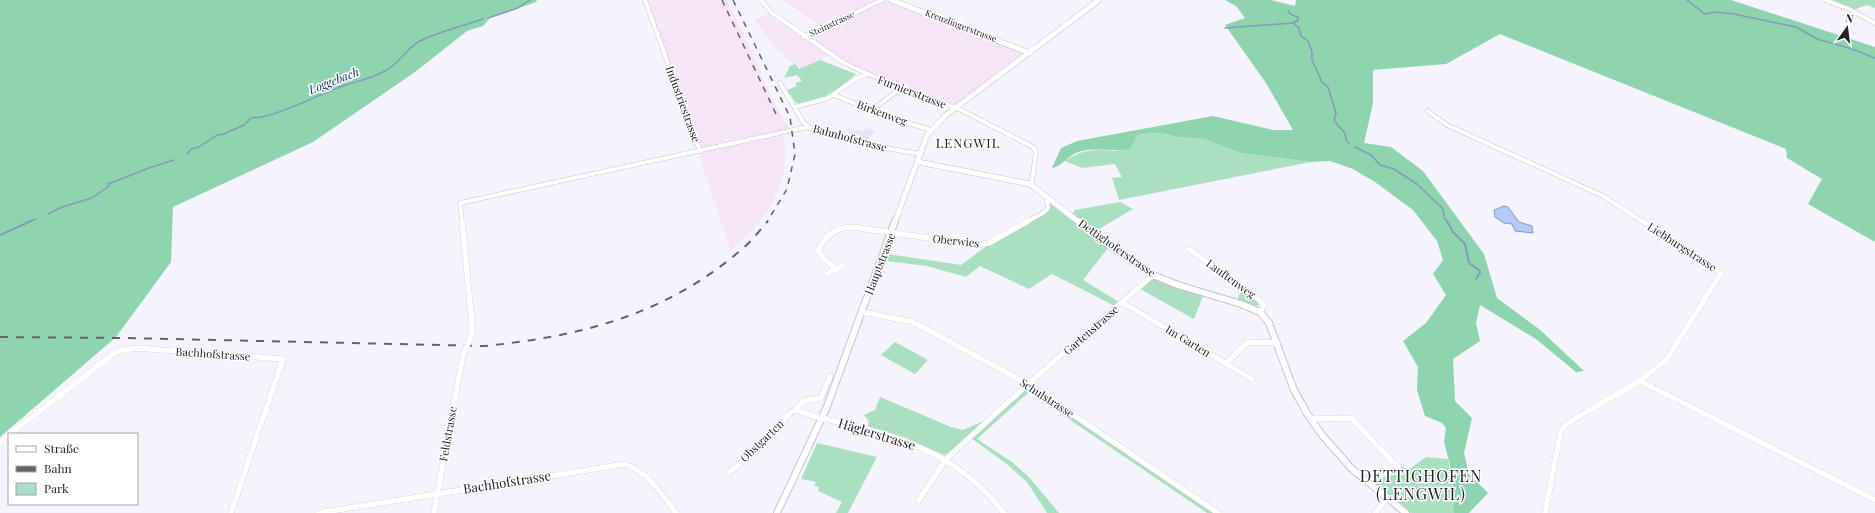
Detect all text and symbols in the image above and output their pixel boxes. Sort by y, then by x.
street label: Kreuzlingerstrasse [924,6,999,44]
street label: Steinstrasse [807,7,857,39]
north arrow [1827,8,1867,48]
text: N [1844,10,1855,26]
water label: Loggebach [305,63,361,97]
street label: Industriestrasse [663,64,704,144]
street label: Furnierstrasse [876,72,949,112]
street label: Birkenweg [855,97,909,129]
street label: Bahnhofstrasse [811,120,889,155]
district label: LENGWIL [936,134,1000,151]
street label: Dettighoferstrasse [1076,215,1159,280]
street label: Liebburgstrasse [1645,219,1720,275]
street label: Hauptstrasse [861,230,898,297]
street label: Oberwies [932,231,980,250]
street label: Lauftenweg [1204,256,1259,302]
street label: Gartenstrasse [1060,301,1122,358]
street label: Im Garten [1163,321,1214,360]
street label: Bachhofstrasse [175,343,251,364]
street label: Schulstrasse [1017,374,1078,421]
street label: Feldstrasse [435,405,460,463]
street label: Häglerstrasse [836,414,918,453]
street label: Obstgarten [737,416,787,465]
legend [8,433,138,505]
text: Straße [44,440,79,456]
text: Bahn [44,460,72,476]
district label: DETTIGHOFEN (LENGWIL) [1360,465,1482,504]
street label: Bachhofstrasse [462,466,552,497]
text: Park [44,480,69,496]

